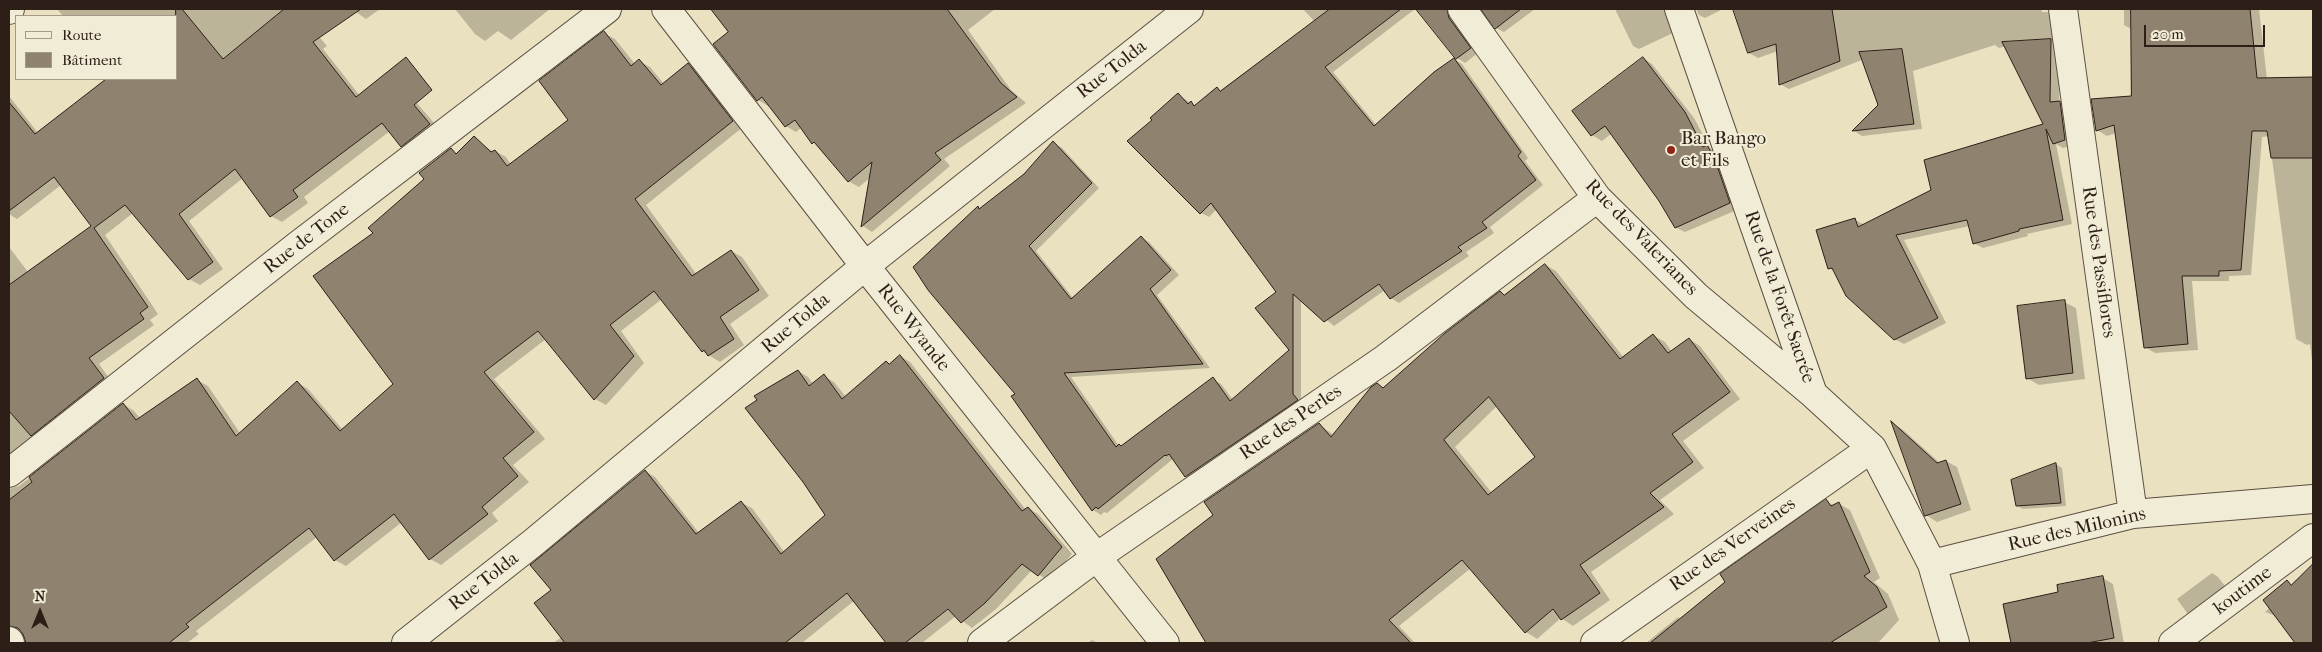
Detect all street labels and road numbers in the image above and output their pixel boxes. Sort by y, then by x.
street label: Rue Tolda [1073,36,1151,104]
street label: Rue des Valerianes [1580,175,1702,301]
street label: Rue des Passiflores [2076,185,2120,339]
street label: Rue de Tone [260,199,354,279]
street label: Rue de la Forêt Sacrée [1739,208,1819,386]
street label: Rue Wyande [872,280,954,376]
street label: Rue Tolda [757,289,835,359]
street label: Rue des Perles [1236,380,1346,466]
street label: Rue des Verveines [1666,493,1800,597]
street label: Rue des Milonins [2006,503,2148,557]
street label: Rue Tolda [445,548,523,616]
street label: koutime [2209,562,2277,620]

